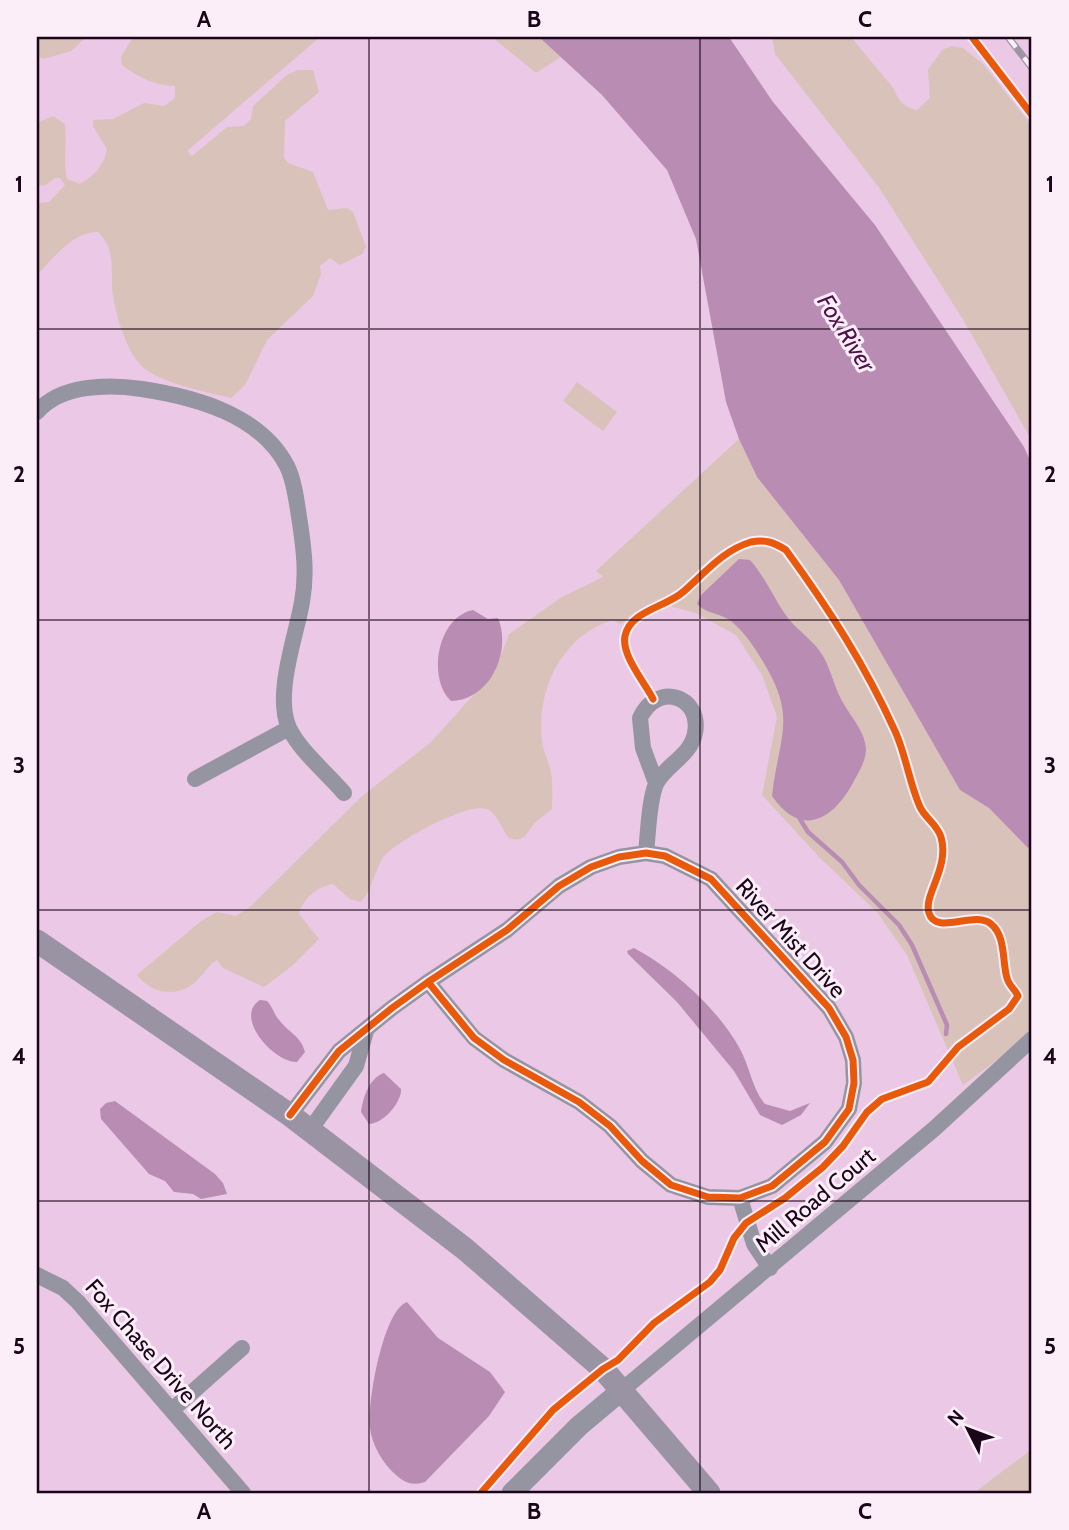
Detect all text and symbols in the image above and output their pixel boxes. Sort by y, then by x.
text: A [197,5,212,33]
text: B [527,5,541,33]
text: C [858,5,872,33]
text: 1 [15,170,23,198]
text: 1 [1046,170,1054,198]
water label: Fox River [811,289,882,378]
text: 2 [13,460,25,488]
text: 2 [1044,460,1056,488]
text: 3 [13,751,25,779]
text: 3 [1044,751,1056,779]
street label: River Mist Drive [730,872,852,1004]
text: 4 [12,1042,26,1070]
text: 4 [1043,1042,1057,1070]
street label: Mill Road Court [749,1142,881,1258]
street label: Fox Chase Drive North [80,1273,242,1455]
text: 5 [13,1332,25,1360]
text: 5 [1044,1332,1056,1360]
north arrow [932,1394,1002,1464]
text: N [943,1405,969,1431]
text: A [197,1497,212,1525]
text: B [527,1497,541,1525]
text: C [858,1497,872,1525]

